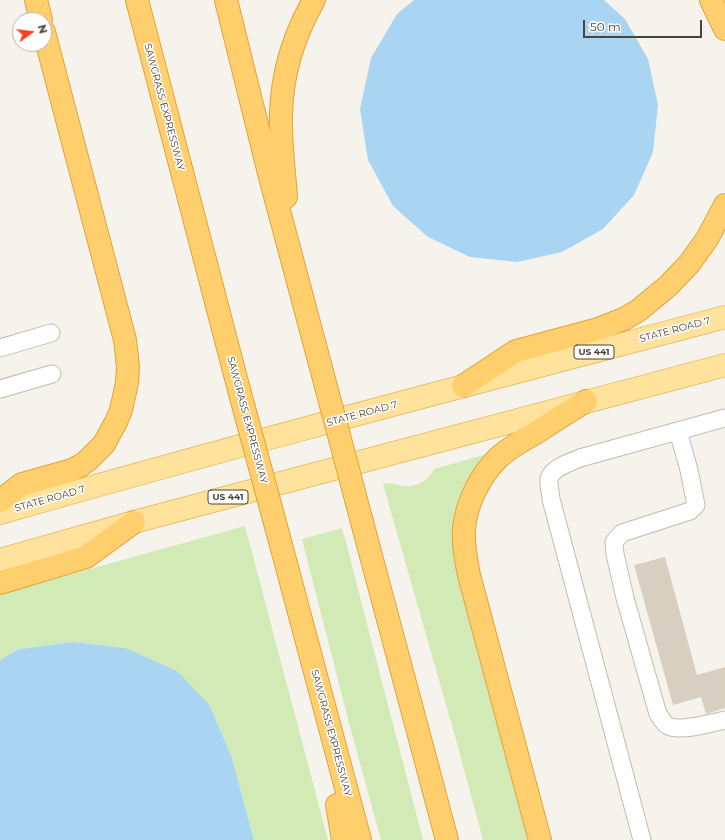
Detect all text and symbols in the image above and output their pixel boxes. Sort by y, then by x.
north arrow [12,12,52,52]
scale bar [585,12,704,38]
text: 50 m [590,19,621,34]
text: N [35,23,51,35]
street label: SAWGRASS EXPRESSWAY [141,42,187,172]
street label: STATE ROAD 7 [638,315,712,345]
road number: US 441 [574,345,614,359]
street label: SAWGRASS EXPRESSWAY [224,355,270,485]
street label: STATE ROAD 7 [325,399,399,429]
street label: STATE ROAD 7 [13,483,87,515]
road number: US 441 [208,490,248,504]
street label: SAWGRASS EXPRESSWAY [308,668,354,798]

